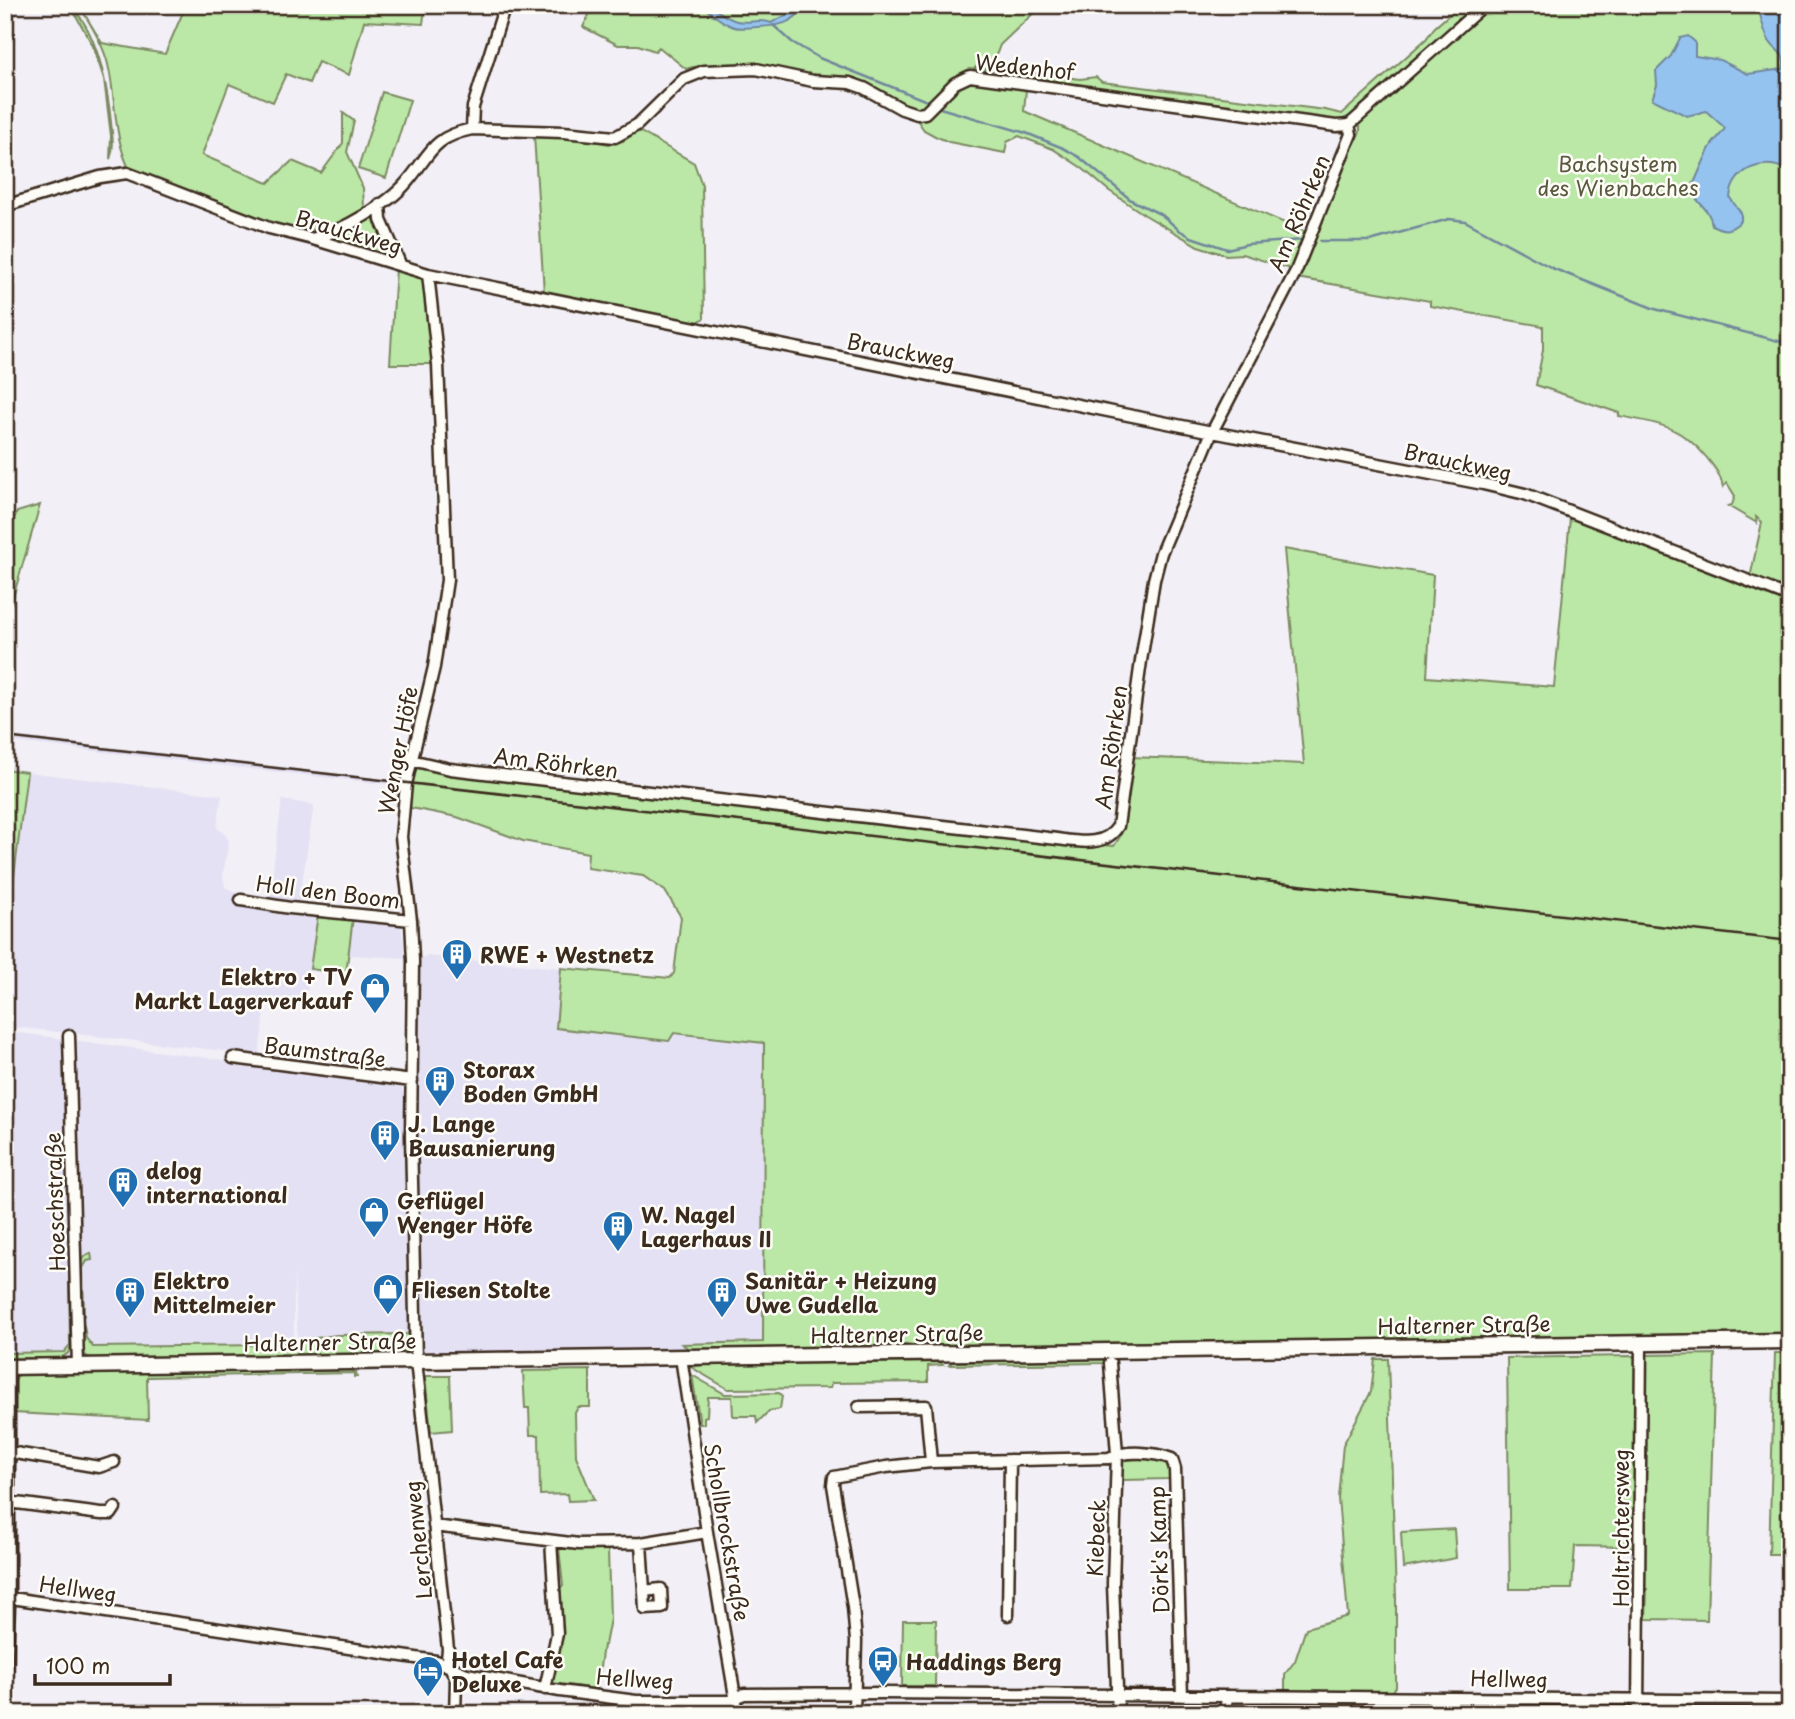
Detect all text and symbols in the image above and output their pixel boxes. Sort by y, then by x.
street label: Wedenhof [974,45,1078,87]
park label: Bachsystem des Wienbaches [1537,147,1699,203]
street label: Am Röhrken [1259,149,1337,277]
street label: Brauckweg [292,200,406,262]
street label: Brauckweg [844,324,958,376]
street label: Brauckweg [1401,434,1515,488]
street label: Wenger Höfe [369,683,425,817]
street label: Am Röhrken [1085,683,1135,811]
street label: Am Röhrken [492,738,620,786]
street label: Holl den Boom [254,866,402,916]
building icon: RWE + Westnetz [440,937,474,981]
place label: RWE + Westnetz [480,938,654,970]
place label: Elektro + TV Markt Lagerverkauf [134,960,354,1016]
shop icon: Elektro + TV Markt Lagerverkauf [358,971,392,1015]
street label: Baumstraße [262,1028,388,1074]
place label: Storax Boden GmbH [463,1053,599,1109]
building icon: Storax Boden GmbH [423,1064,457,1108]
place label: J. Lange Bausanierung [408,1107,555,1163]
building icon: J. Lange Bausanierung [368,1118,402,1162]
street label: Hoeschstraße [36,1132,72,1272]
place label: delog international [146,1154,287,1210]
building icon: delog international [106,1165,140,1209]
place label: Geflügel Wenger Höfe [397,1184,533,1240]
shop icon: Geflügel Wenger Höfe [357,1195,391,1239]
place label: W. Nagel Lagerhaus II [641,1198,771,1254]
building icon: W. Nagel Lagerhaus II [601,1209,635,1253]
place label: Elektro Mittelmeier [153,1264,276,1320]
place label: Sanitär + Heizung Uwe Gudella [745,1264,937,1320]
shop icon: Fliesen Stolte [371,1272,405,1316]
place label: Fliesen Stolte [411,1273,551,1305]
building icon: Elektro Mittelmeier [113,1275,147,1319]
building icon: Sanitär + Heizung Uwe Gudella [705,1275,739,1319]
street label: Halterner Straße [1377,1306,1551,1342]
street label: Halterner Straße [810,1315,984,1351]
street label: Halterner Straße [243,1323,417,1359]
street label: Schollbrockstraße [697,1440,759,1624]
street label: Holtrichtersweg [1604,1449,1636,1607]
street label: Lerchenweg [395,1479,439,1601]
street label: Dörk's Kamp [1140,1485,1176,1615]
street label: Kiebeck [1078,1498,1112,1578]
street label: Hellweg [37,1567,119,1609]
scale bar [35,1642,170,1686]
place label: Hotel Cafe Deluxe [451,1643,564,1699]
bus stop icon: Haddings Berg [866,1644,900,1688]
place label: Haddings Berg [906,1645,1062,1677]
text: 100 m [46,1649,110,1681]
hotel icon: Hotel Cafe Deluxe [411,1654,445,1698]
street label: Hellweg [595,1659,675,1697]
street label: Hellweg [1470,1661,1548,1695]

